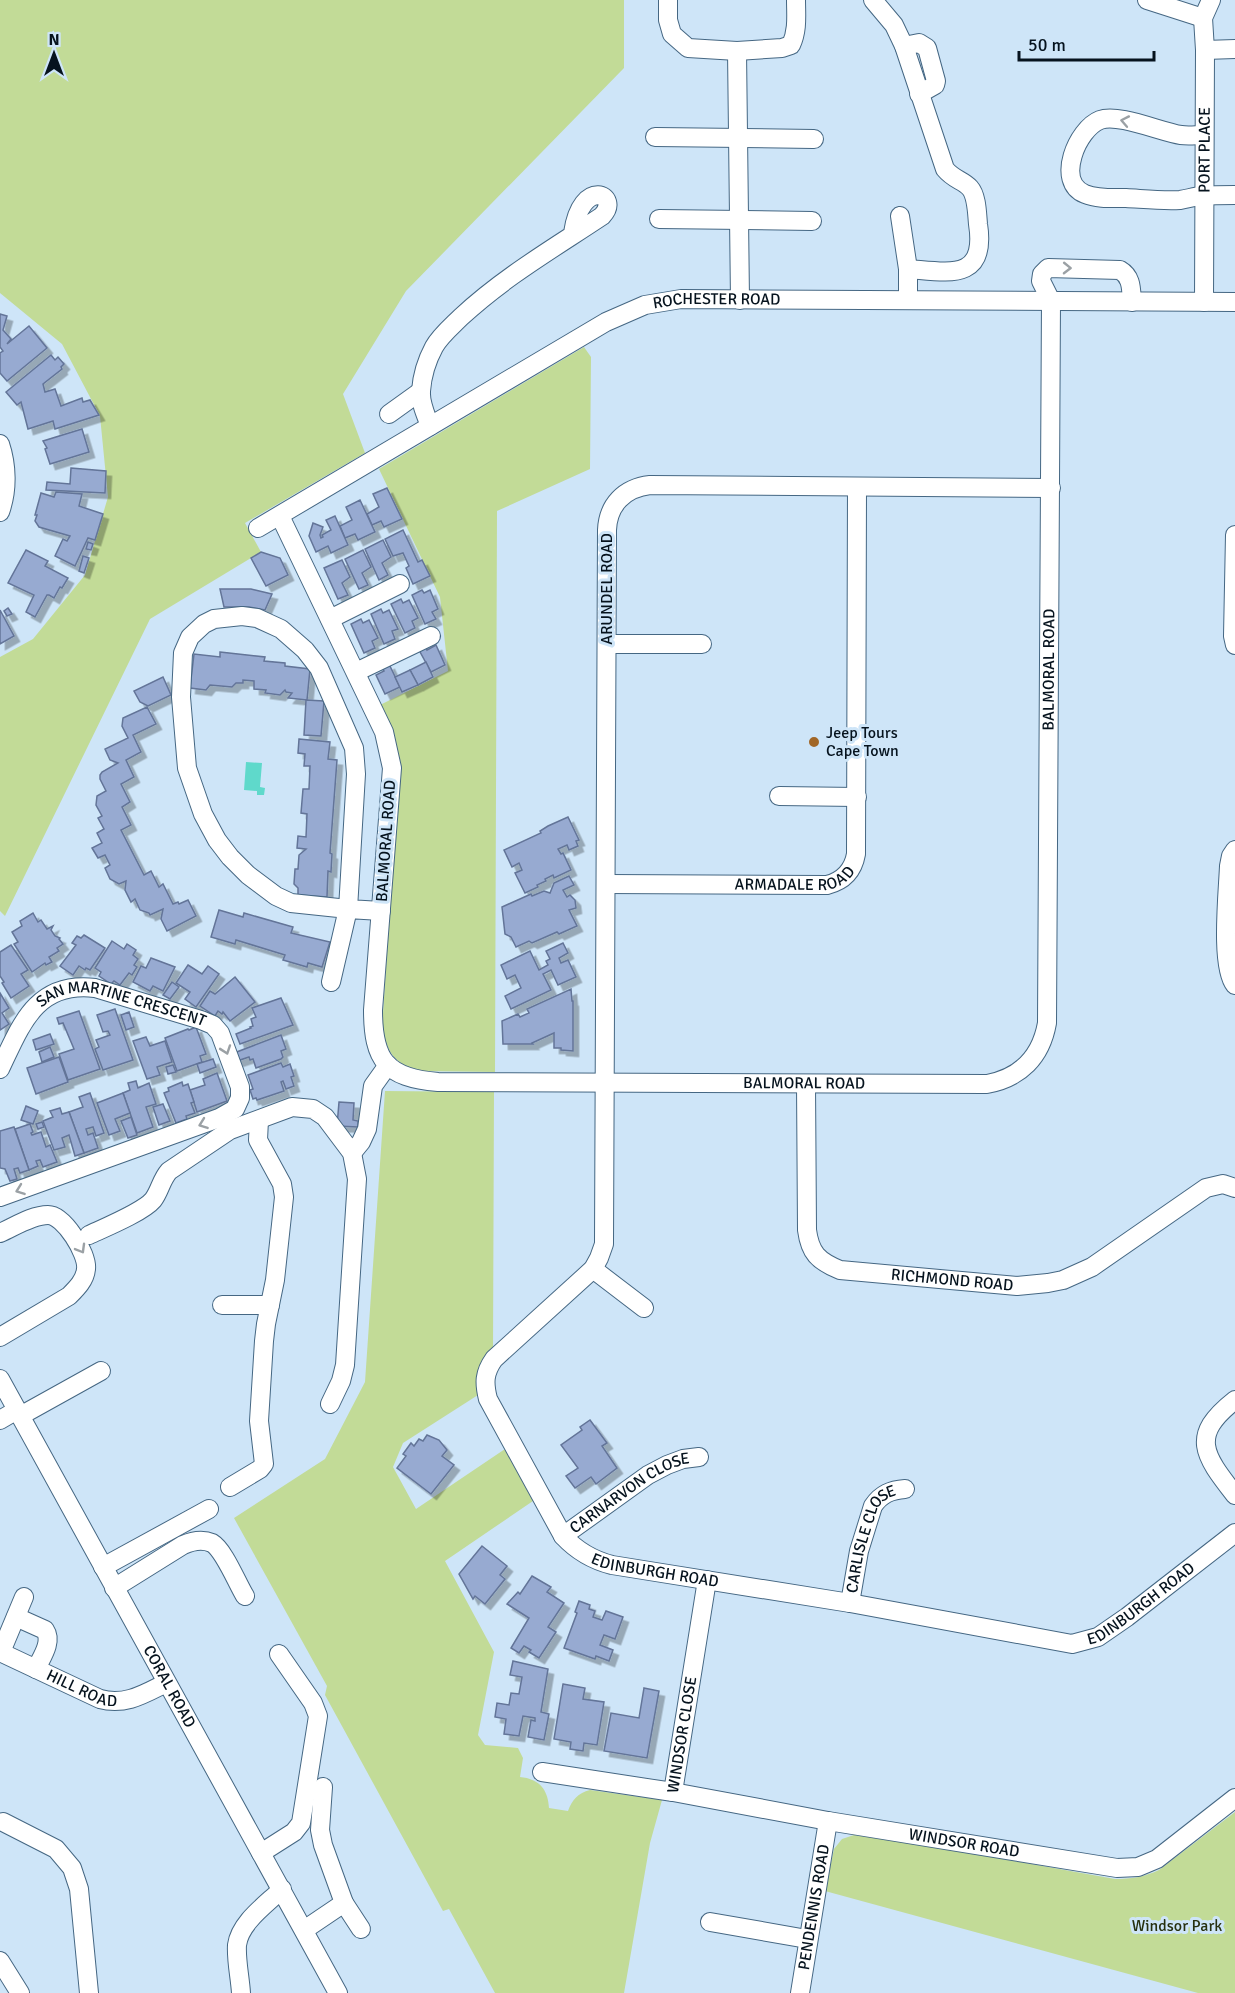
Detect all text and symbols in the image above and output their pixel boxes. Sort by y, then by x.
north arrow [24,24,84,84]
scale bar [1019,24,1154,62]
text: N [48,30,60,50]
text: 50 m [1028,34,1066,56]
street label: PORT PLACE [1194,107,1215,193]
one-way arrow [1120,116,1130,128]
one-way arrow [1063,262,1072,274]
street label: ROCHESTER ROAD [651,289,781,314]
street label: ARUNDEL ROAD [597,533,617,645]
street label: BALMORAL ROAD [1039,608,1059,731]
place label: Jeep Tours Cape Town [826,723,899,761]
marker: Jeep Tours Cape Town [807,735,821,749]
street label: BALMORAL ROAD [372,779,400,903]
street label: ARMADALE ROAD [735,862,859,895]
street label: SAN MARTINE CRESCENT [32,977,209,1031]
one-way arrow [219,1044,232,1055]
street label: BALMORAL ROAD [743,1073,865,1094]
one-way arrow [199,1116,209,1129]
one-way arrow [15,1182,26,1195]
one-way arrow [73,1243,85,1253]
street label: RICHMOND ROAD [890,1265,1014,1296]
street label: CARNARVON CLOSE [566,1448,691,1538]
street label: CARLISLE CLOSE [842,1481,898,1595]
street label: EDINBURGH ROAD [588,1549,720,1592]
street label: EDINBURGH ROAD [1085,1558,1199,1650]
street label: CORAL ROAD [139,1642,200,1731]
street label: HILL ROAD [43,1665,118,1711]
street label: WINDSOR CLOSE [663,1675,701,1795]
street label: WINDSOR ROAD [907,1824,1021,1862]
street label: PENDENNIS ROAD [794,1843,834,1972]
park label: Windsor Park [1132,1916,1222,1936]

